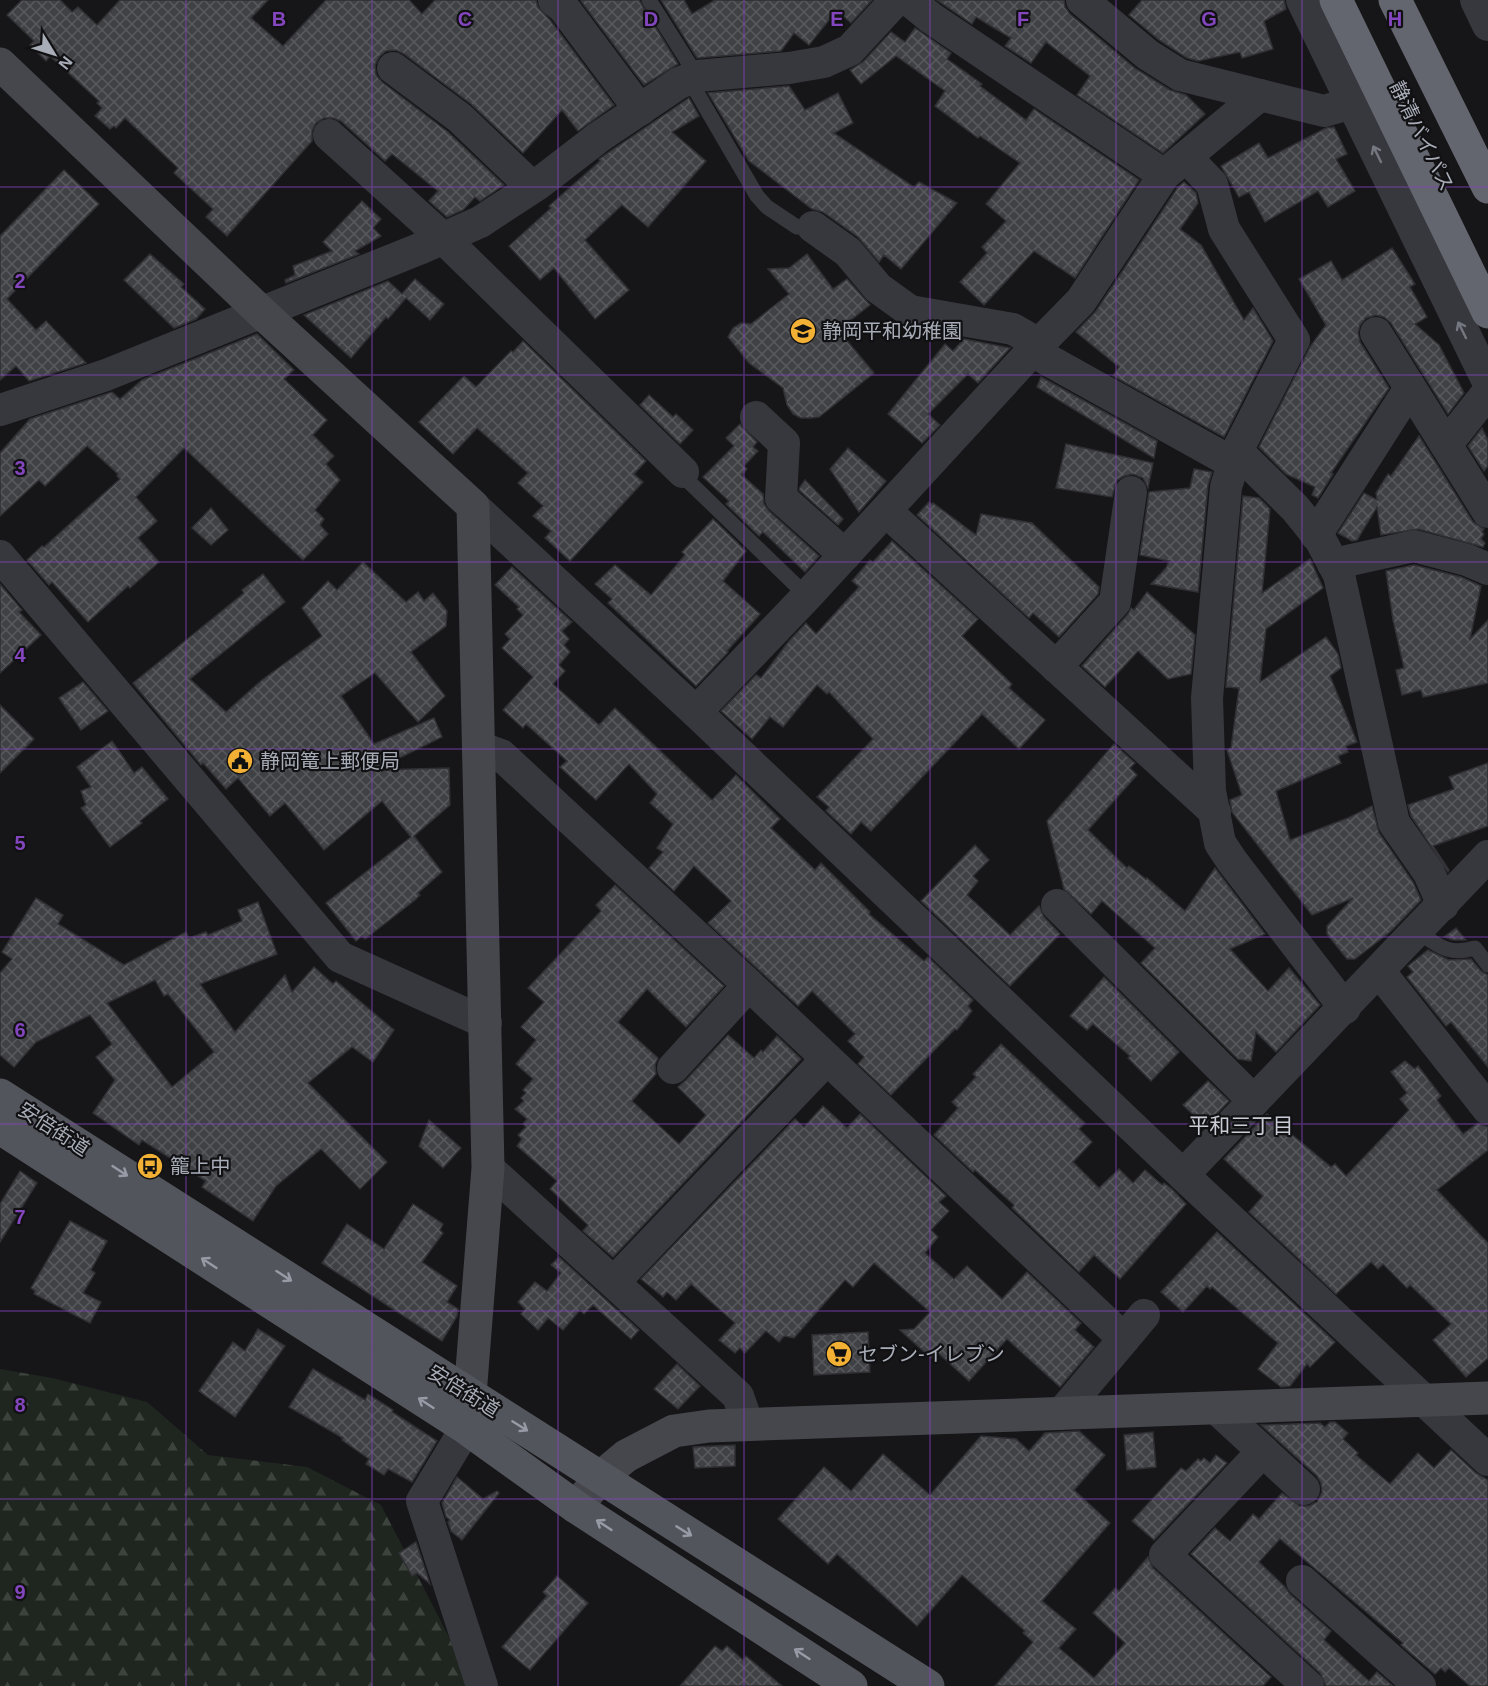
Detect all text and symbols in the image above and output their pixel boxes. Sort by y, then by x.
text: B [272,8,286,30]
text: C [458,8,472,30]
text: D [644,8,658,30]
text: E [830,8,844,30]
text: F [1017,8,1029,30]
text: G [1201,8,1217,30]
text: H [1388,8,1402,30]
north arrow [24,24,84,84]
text: N [55,53,76,73]
street label: 静清バイパス [1386,77,1458,195]
one-way arrow [1370,146,1382,164]
text: 2 [14,270,26,292]
school or university icon: 静岡平和幼稚園 [788,316,818,346]
place label: 静岡平和幼稚園 [822,320,962,342]
one-way arrow [1456,321,1468,339]
text: 3 [14,457,26,479]
text: 4 [14,644,26,666]
public building icon: 静岡篭上郵便局 [225,746,255,776]
place label: 静岡篭上郵便局 [260,750,400,772]
text: 5 [14,832,26,854]
text: 6 [14,1019,26,1041]
street label: 安倍街道 [14,1098,94,1160]
district label: 平和三丁目 [1189,1114,1294,1137]
bus stop icon: 籠上中 [135,1151,165,1181]
place label: 籠上中 [170,1155,230,1177]
one-way arrow [111,1166,128,1178]
text: 7 [14,1206,26,1228]
one-way arrow [201,1256,218,1268]
one-way arrow [276,1270,293,1283]
supermarket icon: セブン-イレブン [824,1339,854,1369]
place label: セブン-イレブン [858,1343,1005,1365]
street label: 安倍街道 [424,1360,504,1422]
text: 8 [14,1394,26,1416]
one-way arrow [418,1396,435,1408]
one-way arrow [511,1421,528,1433]
one-way arrow [596,1519,613,1531]
one-way arrow [676,1524,693,1537]
text: 9 [14,1581,26,1603]
one-way arrow [795,1648,811,1660]

